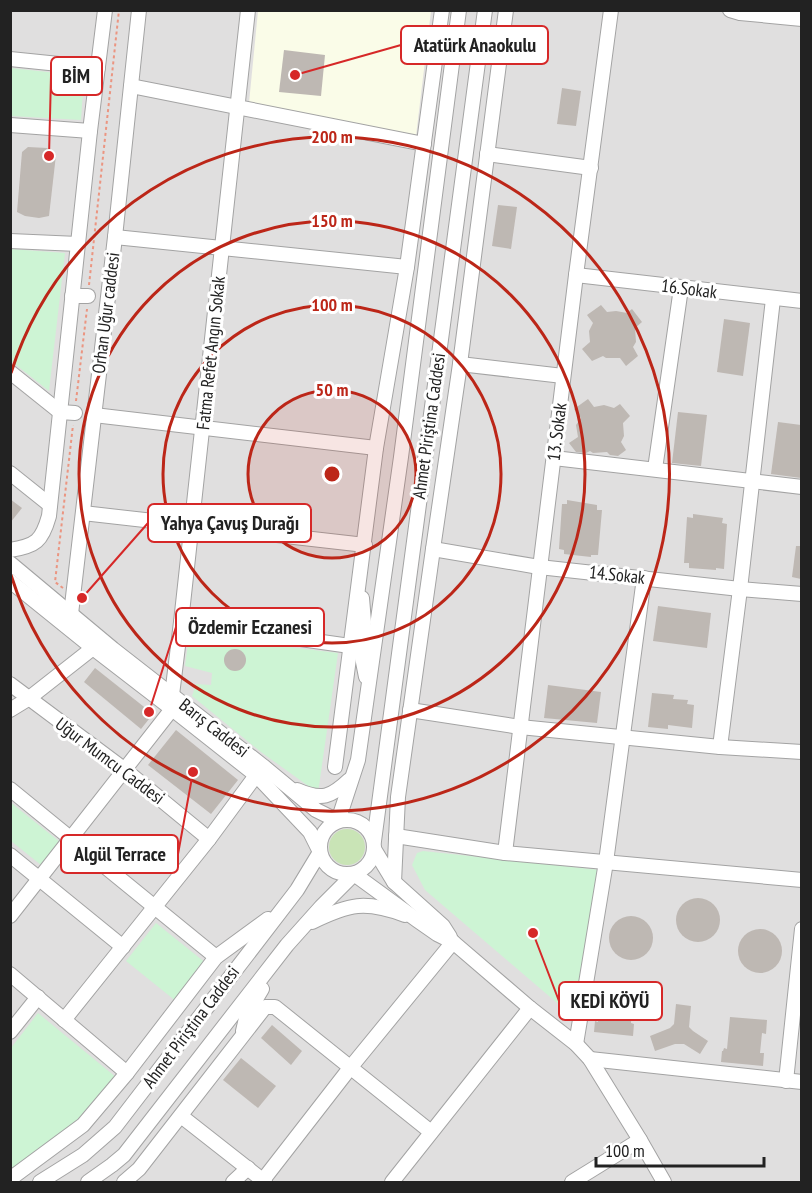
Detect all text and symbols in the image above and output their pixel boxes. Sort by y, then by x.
callout: Atatürk Anaokulu [401,26,548,64]
text: Atatürk Anaokulu [413,32,536,58]
callout: BİM [51,57,102,95]
text: BİM [62,63,90,89]
text: 200 m [311,125,353,148]
text: 150 m [311,209,353,232]
street label: Orhan Uğur caddesi [87,251,124,375]
street label: 16.Sokak [660,274,718,303]
street label: Fatma Refet Angın Sokak [191,275,230,431]
text: 100 m [311,293,353,316]
street label: Ahmet Piriştina Caddesi [407,351,450,500]
text: 50 m [316,378,348,401]
street label: 13. Sokak [542,401,571,462]
centre of rings [322,464,342,484]
callout: Yahya Çavuş Durağı [148,504,311,542]
text: Yahya Çavuş Durağı [160,510,299,536]
street label: 14.Sokak [588,560,646,589]
callout: Özdemir Eczanesi [176,608,324,646]
text: Özdemir Eczanesi [188,614,312,640]
street label: Barış Caddesi [175,693,254,762]
street label: Uğur Mumcu Caddesi [51,712,170,809]
callout: Algül Terrace [61,835,178,873]
text: Algül Terrace [73,841,166,867]
street label: Ahmet Piriştina Caddesi [137,961,244,1092]
callout: KEDİ KÖYÜ [559,982,662,1020]
text: KEDİ KÖYÜ [571,988,649,1014]
scale bar [596,1130,764,1168]
text: 100 m [605,1139,645,1162]

